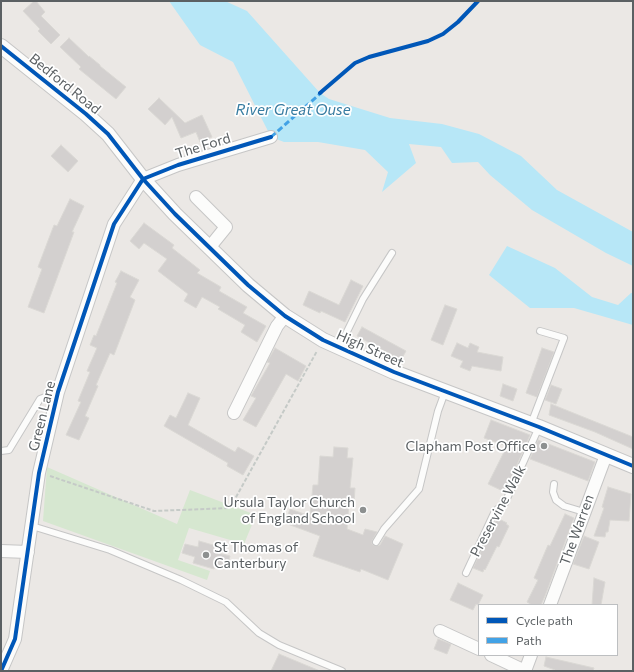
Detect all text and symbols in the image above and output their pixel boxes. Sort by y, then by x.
street label: Bedford Road [26,50,104,118]
water label: River Great Ouse [235,101,351,119]
street label: The Ford [173,130,233,162]
street label: High Street [334,327,406,371]
street label: Green Lane [25,379,59,453]
place label: Clapham Post Office [405,438,536,454]
marker: Clapham Post Office [539,441,549,451]
street label: Preservine Walk [467,462,529,560]
street label: The Warren [556,492,598,568]
place label: Ursula Taylor Church of England School [224,494,355,526]
marker: Ursula Taylor Church of England School [358,505,368,515]
place label: St Thomas of Canterbury [214,539,298,572]
marker: St Thomas of Canterbury [201,550,211,560]
legend [478,604,618,656]
text: Cycle path [516,613,573,627]
text: Path [516,633,542,647]

